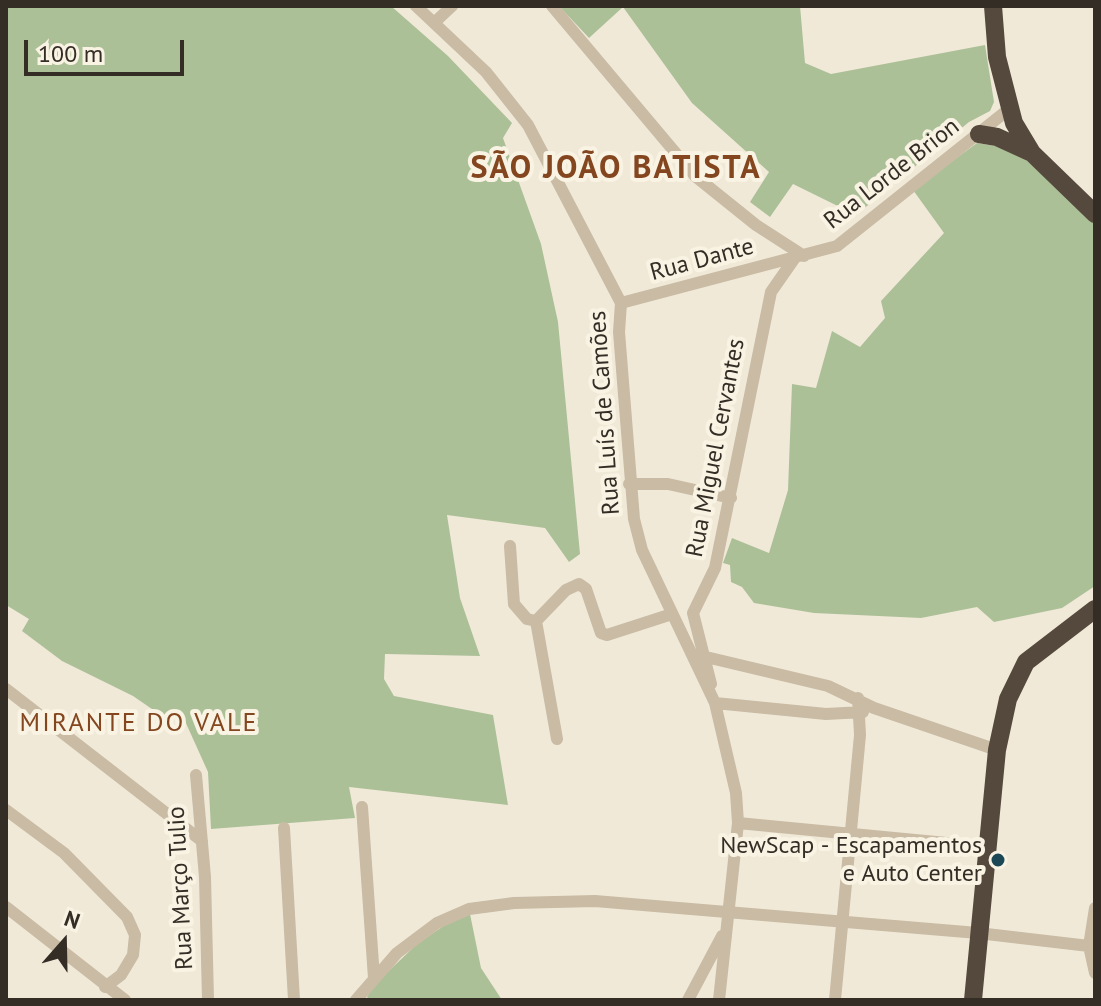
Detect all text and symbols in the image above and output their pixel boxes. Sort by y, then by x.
scale bar [28,24,188,74]
text: 100 m [38,38,103,69]
street label: Rua Lorde Brion [819,112,965,236]
district label: SÃO JOÃO BATISTA [470,150,762,188]
street label: Rua Dante [647,232,757,288]
street label: Rua Luís de Camões [584,310,626,516]
street label: Rua Miguel Cervantes [681,336,751,560]
district label: MIRANTE DO VALE [20,708,258,740]
street label: Rua Março Tulio [162,805,200,971]
place label: NewScap - Escapamentos e Auto Center [720,832,982,888]
marker: NewScap - Escapamentos e Auto Center [989,851,1007,869]
north arrow [24,902,104,982]
text: N [61,904,84,935]

